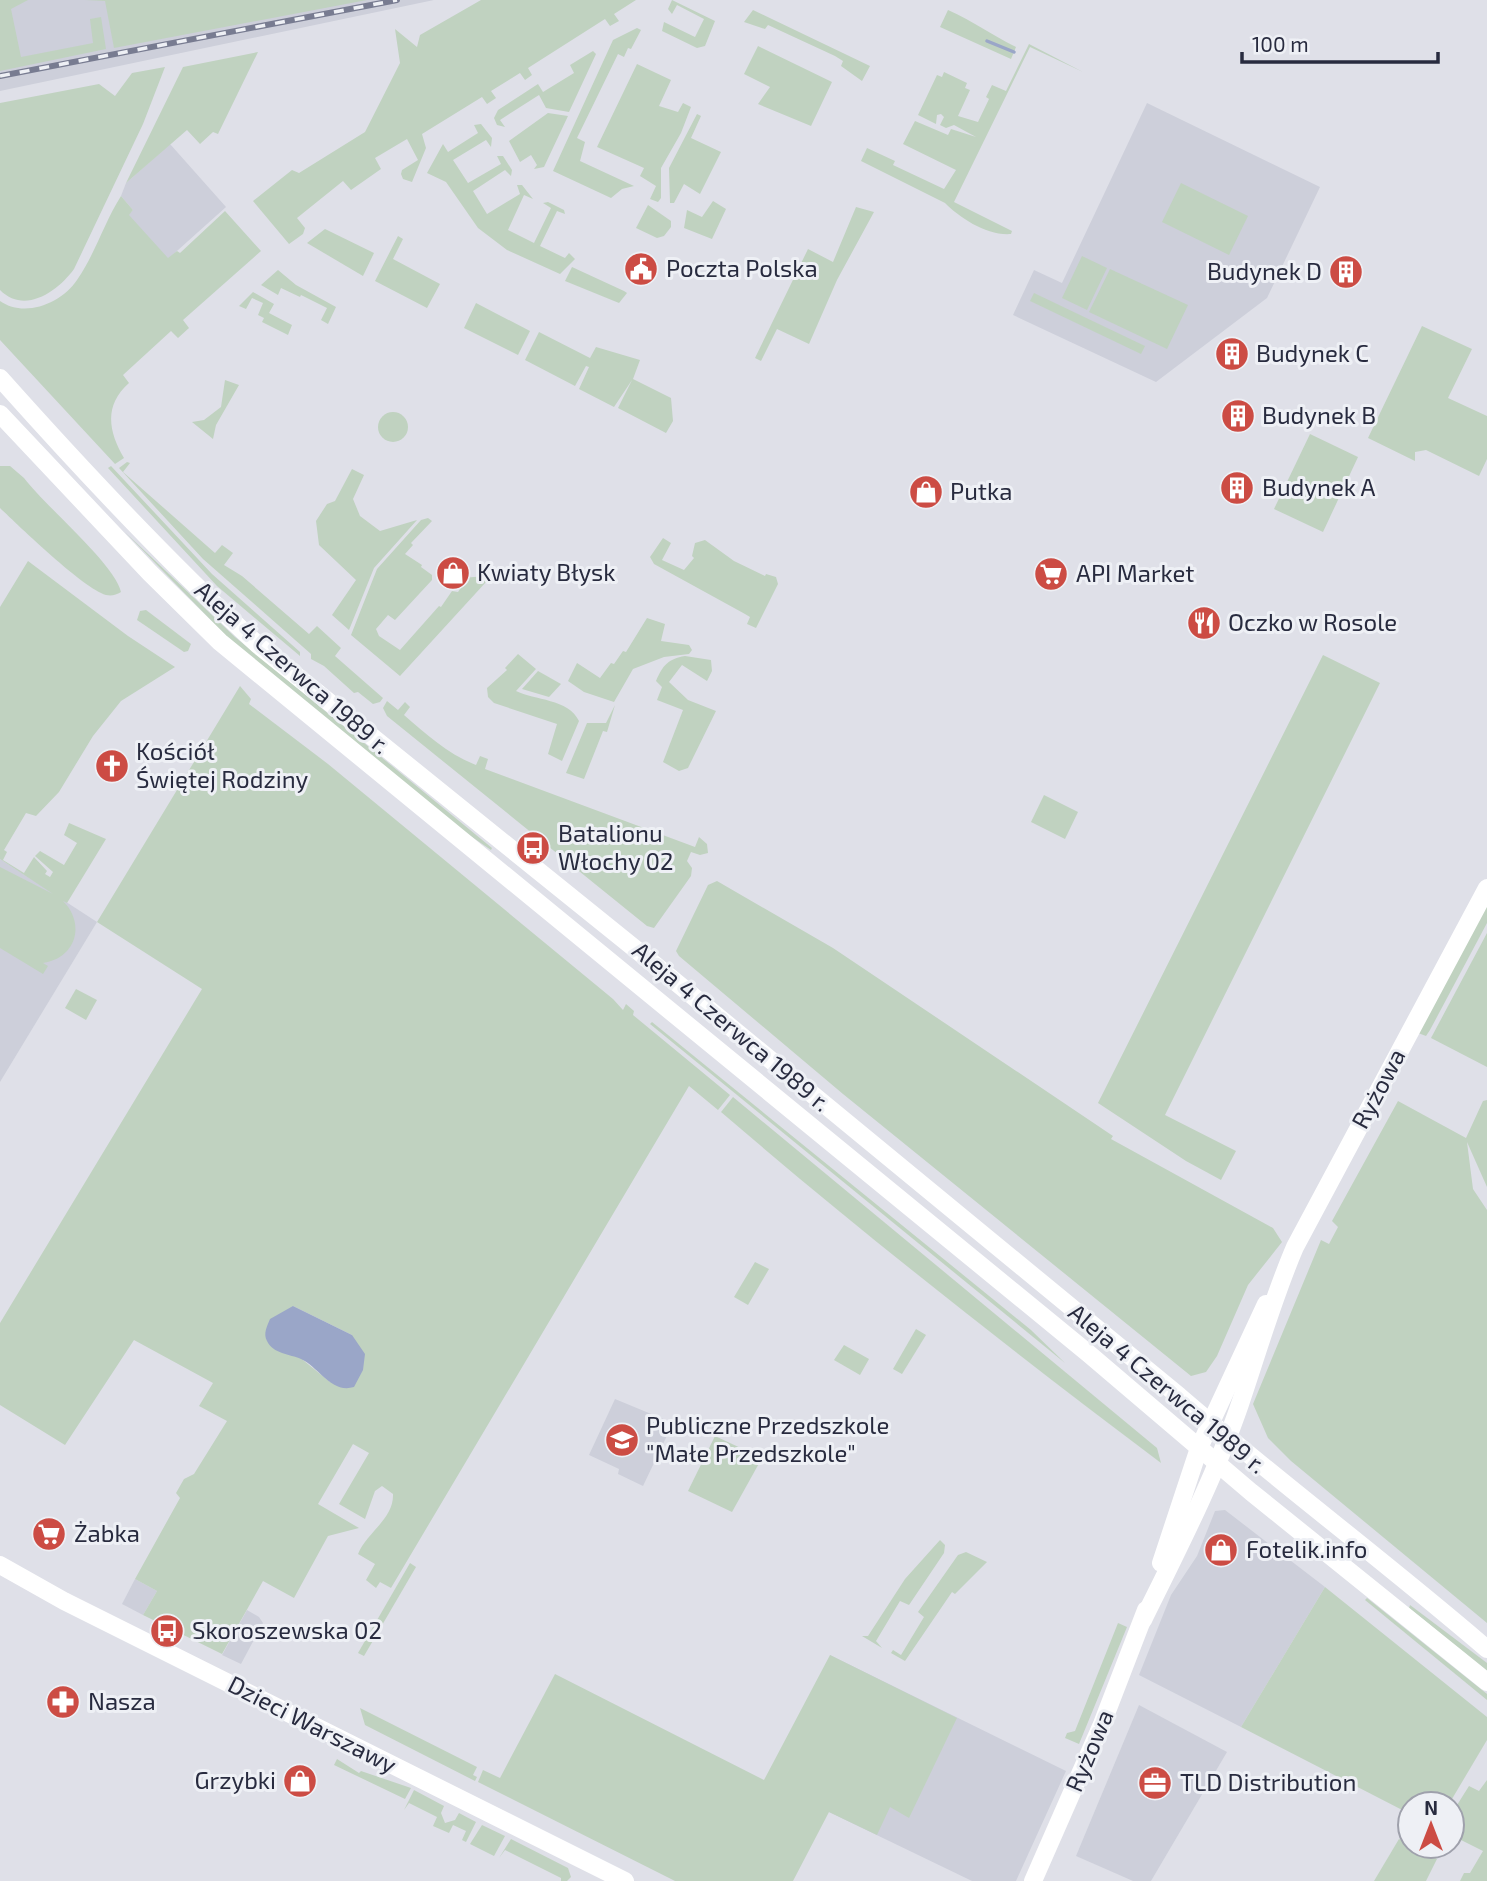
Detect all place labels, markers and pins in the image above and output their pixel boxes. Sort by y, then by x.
public building icon: Poczta Polska [622,250,660,288]
place label: Poczta Polska [666,253,818,282]
building icon: Budynek D [1327,253,1365,291]
place label: Budynek D [1207,256,1322,285]
building icon: Budynek C [1213,335,1251,373]
place label: Budynek C [1256,338,1369,367]
building icon: Budynek B [1219,397,1257,435]
place label: Budynek B [1262,400,1376,429]
building icon: Budynek A [1218,469,1256,507]
place label: Budynek A [1262,472,1376,501]
shop icon: Putka [907,473,945,511]
place label: Putka [950,476,1012,505]
shop icon: Kwiaty Błysk [434,554,472,592]
supermarket icon: API Market [1032,555,1070,593]
place label: Kwiaty Błysk [477,557,616,586]
place label: API Market [1076,558,1194,587]
restaurant icon: Oczko w Rosole [1185,604,1223,642]
place label: Oczko w Rosole [1228,607,1397,636]
place label: Kościół Świętej Rodziny [136,736,309,793]
church icon: Kościół Świętej Rodziny [93,747,131,785]
place label: Batalionu Włochy 02 [558,818,673,875]
bus stop icon: Batalionu Włochy 02 [514,829,552,867]
place label: Publiczne Przedszkole "Małe Przedszkole" [646,1410,889,1467]
school or university icon: Publiczne Przedszkole "Małe Przedszkole" [603,1421,641,1459]
supermarket icon: Żabka [30,1515,68,1553]
place label: Żabka [74,1518,140,1547]
shop icon: Fotelik.info [1202,1531,1240,1569]
place label: Fotelik.info [1246,1534,1367,1563]
bus stop icon: Skoroszewska 02 [148,1612,186,1650]
place label: Skoroszewska 02 [192,1615,382,1644]
pharmacy icon: Nasza [44,1683,82,1721]
place label: Nasza [88,1686,156,1715]
shop icon: Grzybki [281,1762,319,1800]
office icon: TLD Distribution [1136,1764,1174,1802]
place label: Grzybki [195,1765,276,1794]
place label: TLD Distribution [1180,1767,1356,1796]

